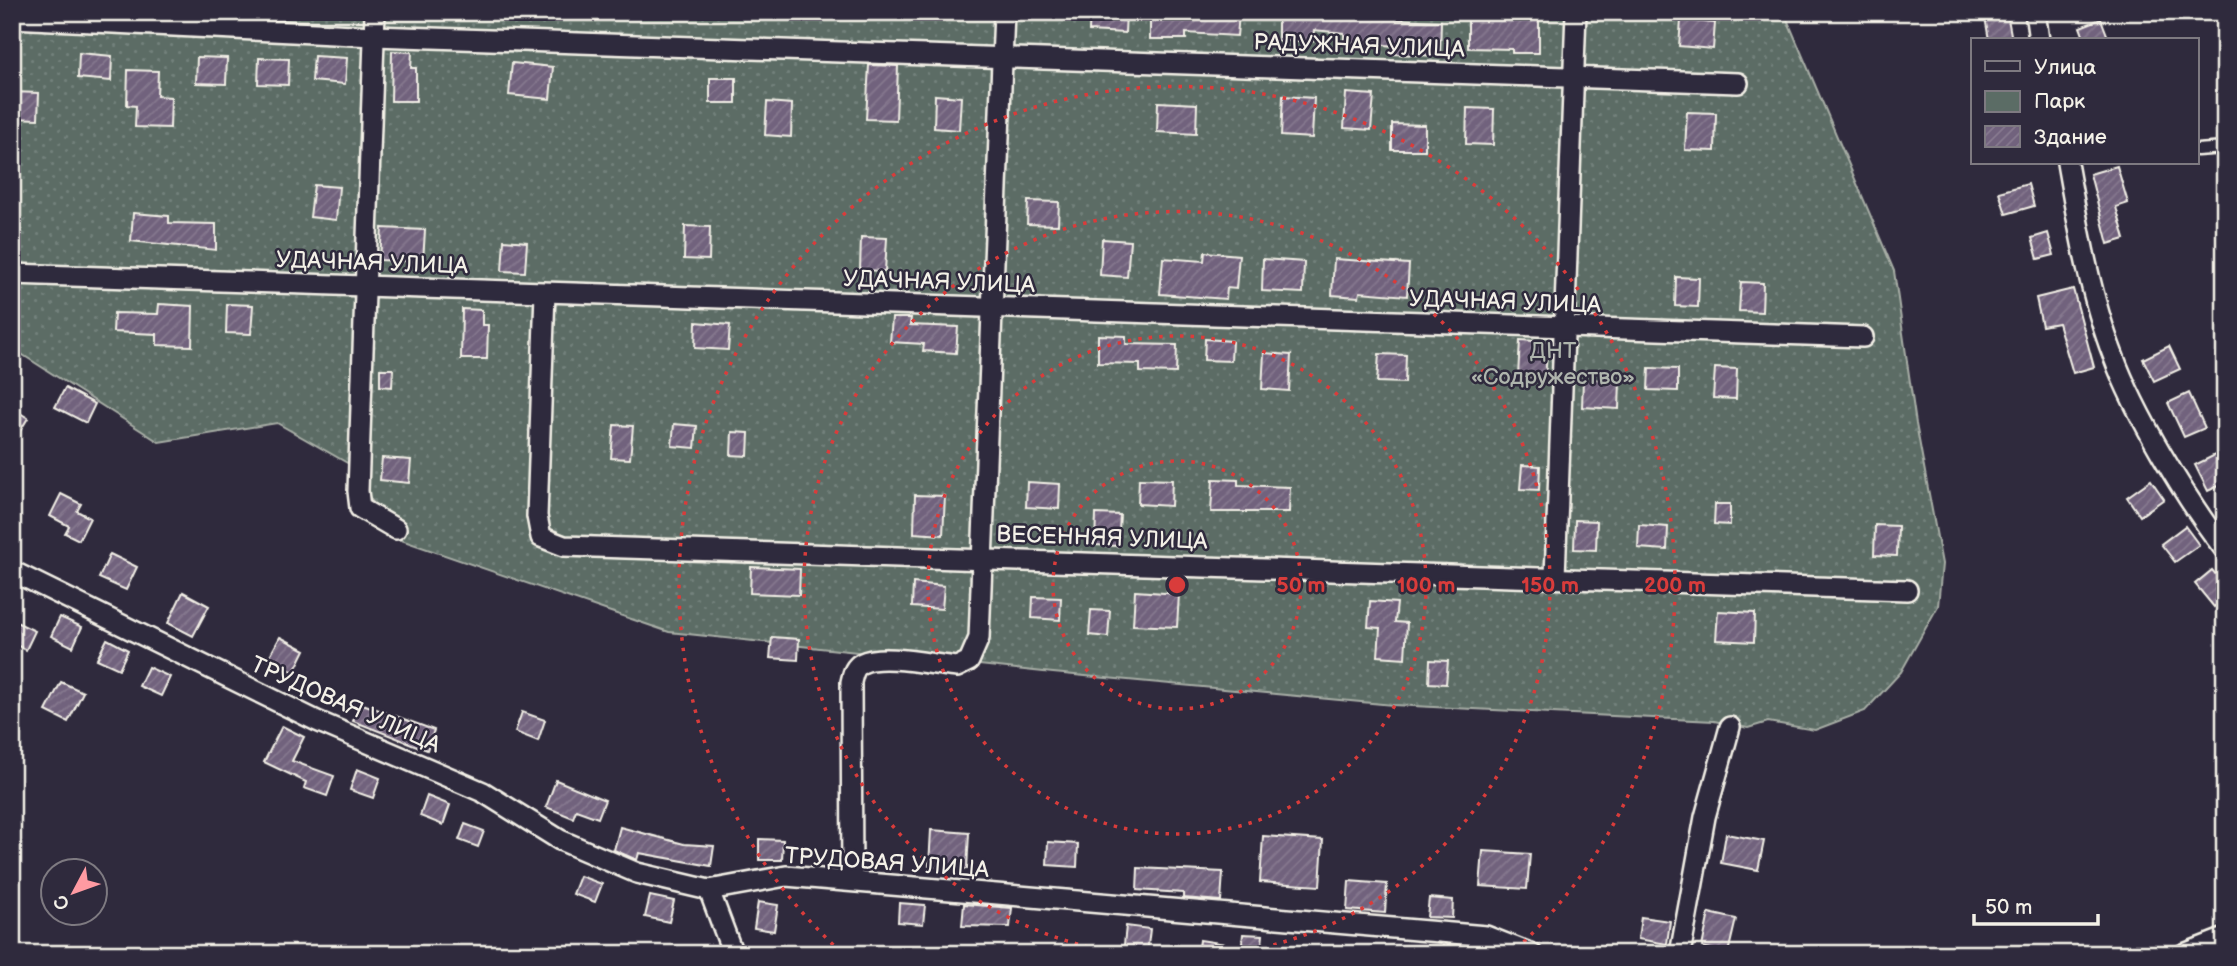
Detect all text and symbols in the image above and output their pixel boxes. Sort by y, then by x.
street label: РАДУЖНАЯ УЛИЦА [1253,28,1465,64]
legend [1971,38,2198,164]
text: Улица [2034,55,2097,80]
text: Парк [2034,89,2085,114]
text: Здание [2034,125,2107,150]
street label: УДАЧНАЯ УЛИЦА [275,246,468,280]
street label: УДАЧНАЯ УЛИЦА [842,265,1035,299]
street label: УДАЧНАЯ УЛИЦА [1408,285,1601,319]
park label: ДНТ «Содружество» [1471,337,1635,391]
street label: ВЕСЕННЯЯ УЛИЦА [996,520,1208,556]
centre of rings [1165,573,1189,597]
text: 50 m [1277,573,1325,598]
text: 100 m [1397,573,1455,598]
text: 150 m [1521,573,1579,598]
text: 200 m [1644,573,1706,598]
street label: ТРУДОВАЯ УЛИЦА [246,651,445,759]
street label: ТРУДОВАЯ УЛИЦА [784,842,990,884]
north arrow [38,858,108,928]
scale bar [1974,882,2099,926]
text: С [49,890,75,915]
text: 50 m [1985,895,2032,920]

